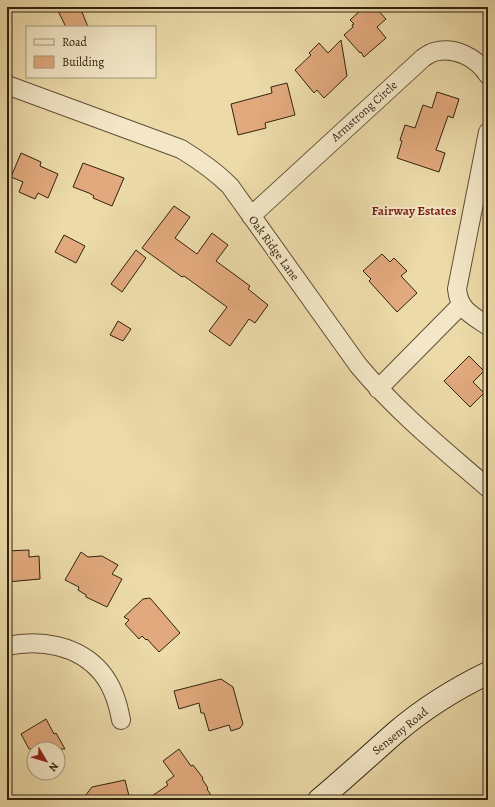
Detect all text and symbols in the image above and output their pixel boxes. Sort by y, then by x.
legend [26,26,156,78]
text: Road [62,34,88,50]
text: Building [62,54,104,70]
street label: Armstrong Circle [327,77,401,146]
district label: Fairway Estates [371,202,457,219]
street label: Oak Ridge Lane [245,212,303,284]
street label: Senseny Road [369,703,432,758]
north arrow [26,741,66,781]
text: N [45,759,62,775]

